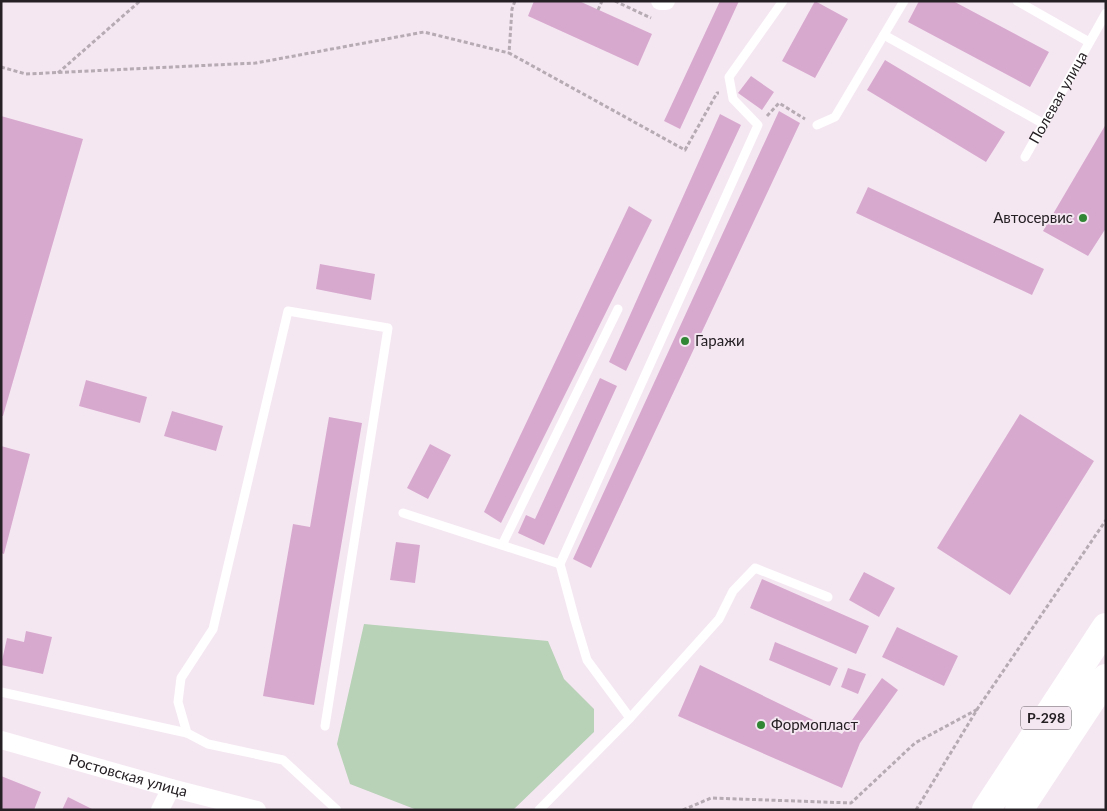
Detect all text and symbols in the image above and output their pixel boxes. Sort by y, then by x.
street label: Полевая улица [1024,48,1091,147]
place label: Автосервис [993,208,1073,226]
marker: Автосервис [1077,212,1089,224]
place label: Гаражи [695,331,745,349]
marker: Гаражи [679,335,691,347]
road number: Р-298 [1021,706,1071,730]
place label: Формопласт [771,715,858,733]
marker: Формопласт [755,719,767,731]
street label: Ростовская улица [67,750,189,800]

